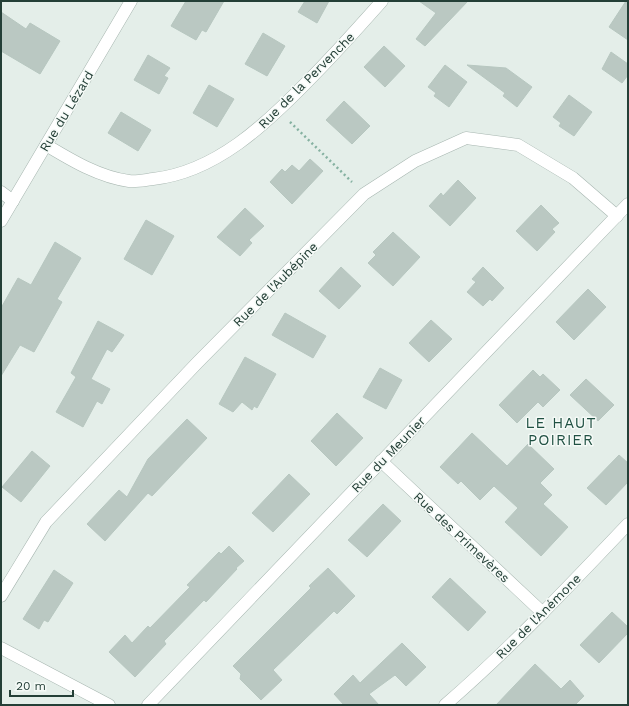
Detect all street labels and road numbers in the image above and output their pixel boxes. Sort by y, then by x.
street label: Rue de la Pervenche [255,29,358,132]
street label: Rue du Lézard [36,68,96,154]
street label: Rue de l'Aubépine [230,239,321,330]
street label: Rue du Meunier [348,413,428,495]
street label: Rue des Primevères [411,489,513,586]
street label: Rue de l'Anémone [493,571,584,662]

